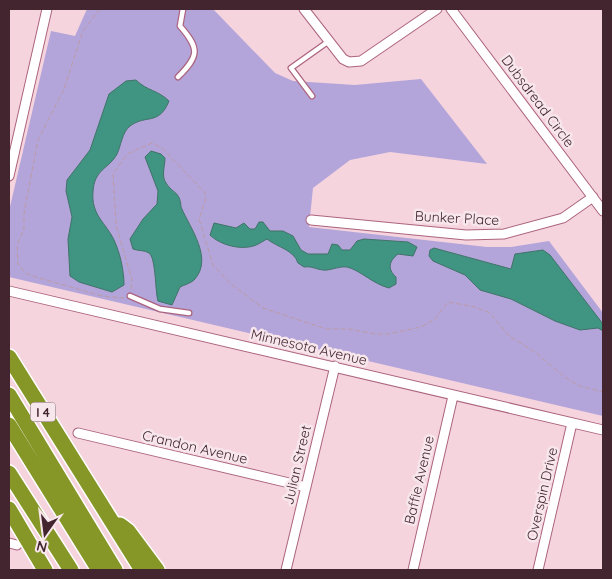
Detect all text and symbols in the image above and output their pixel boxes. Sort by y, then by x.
street label: Dubsdread Circle [497,51,579,151]
street label: Bunker Place [414,207,500,229]
street label: Minnesota Avenue [249,325,369,369]
road number: I 4 [30,402,56,422]
street label: Julian Street [279,423,315,506]
street label: Crandon Avenue [141,426,250,468]
street label: Baffie Avenue [400,434,438,526]
street label: Overspin Drive [523,446,561,542]
north arrow [20,509,70,559]
text: N [35,537,49,557]

